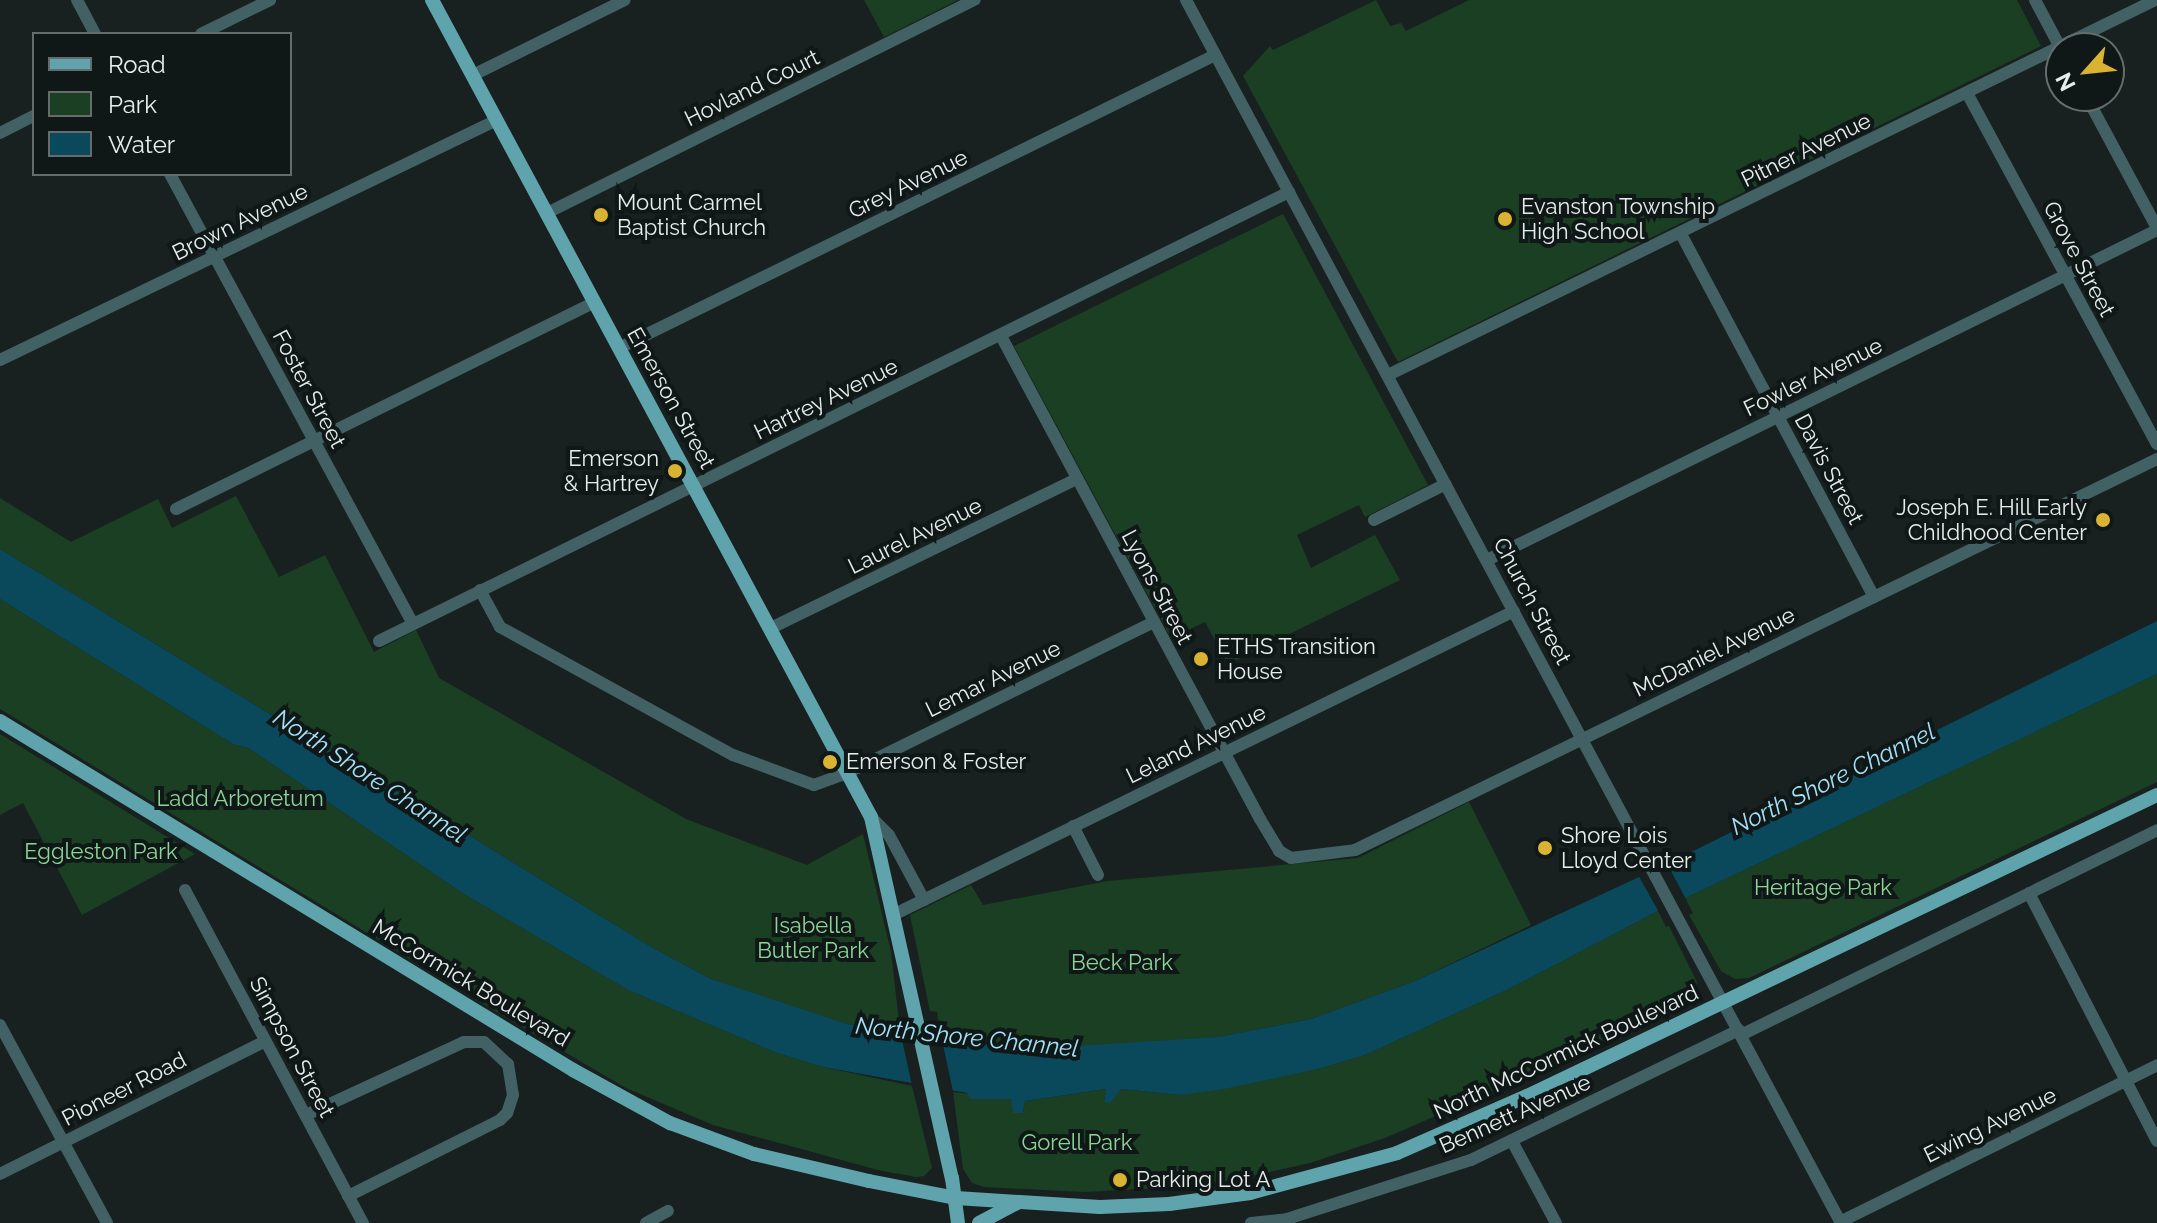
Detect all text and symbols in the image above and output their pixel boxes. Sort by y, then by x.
legend [32,32,292,176]
north arrow [2045,32,2125,112]
street label: Hovland Court [680,44,824,132]
text: Road [108,50,166,79]
text: N [2050,69,2081,95]
text: Park [108,90,157,119]
street label: Pitner Avenue [1736,107,1876,193]
text: Water [108,130,175,159]
street label: Grey Avenue [844,144,972,224]
street label: Brown Avenue [168,178,312,266]
place label: Mount Carmel Baptist Church [617,189,766,240]
place label: Evanston Township High School [1521,193,1716,244]
street label: Grove Street [2038,197,2120,321]
marker: Mount Carmel Baptist Church [592,206,610,224]
marker: Evanston Township High School [1496,210,1514,228]
street label: Emerson Street [621,323,721,473]
street label: Foster Street [267,325,351,453]
street label: Fowler Avenue [1739,332,1887,422]
street label: Hartrey Avenue [749,353,903,445]
street label: Davis Street [1789,409,1869,529]
place label: Emerson & Hartrey [564,445,659,496]
marker: Emerson & Hartrey [666,462,684,480]
street label: Laurel Avenue [843,492,987,580]
place label: Joseph E. Hill Early Childhood Center [1896,494,2087,546]
marker: Joseph E. Hill Early Childhood Center [2094,511,2112,529]
street label: Lyons Street [1116,525,1198,649]
street label: Church Street [1488,533,1576,669]
street label: McDaniel Avenue [1628,601,1800,703]
place label: ETHS Transition House [1217,633,1376,684]
street label: Lemar Avenue [921,635,1065,723]
marker: ETHS Transition House [1192,650,1210,668]
street label: Leland Avenue [1122,699,1270,789]
water label: North Shore Channel [268,703,472,849]
water label: North Shore Channel [1726,717,1940,841]
place label: Emerson & Foster [846,749,1026,775]
marker: Emerson & Foster [821,753,839,771]
park label: Ladd Arboretum [156,786,324,812]
place label: Shore Lois Lloyd Center [1561,822,1692,874]
park label: Eggleston Park [24,839,178,865]
marker: Shore Lois Lloyd Center [1536,839,1554,857]
park label: Heritage Park [1754,875,1892,901]
park label: Isabella Butler Park [757,912,869,964]
street label: McCormick Boulevard [368,914,574,1052]
park label: Beck Park [1071,950,1173,976]
street label: Simpson Street [244,972,340,1122]
street label: North McCormick Boulevard [1430,979,1702,1125]
water label: North Shore Channel [854,1011,1080,1063]
street label: Pioneer Road [57,1046,191,1132]
street label: Bennett Avenue [1435,1069,1595,1159]
street label: Ewing Avenue [1919,1081,2061,1169]
park label: Gorell Park [1021,1130,1133,1156]
place label: Parking Lot A [1136,1167,1271,1193]
marker: Parking Lot A [1111,1171,1129,1189]

